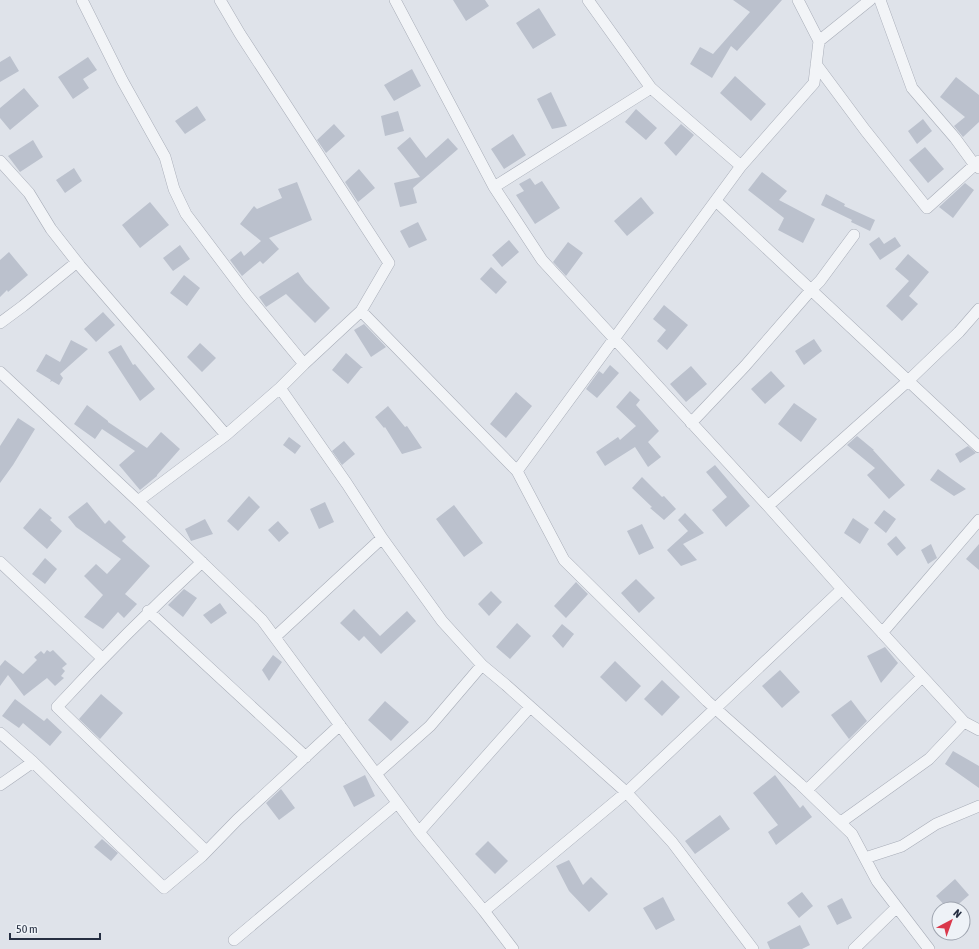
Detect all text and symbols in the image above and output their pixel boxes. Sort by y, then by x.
north arrow [931,901,971,941]
text: N [951,907,964,920]
scale bar [10,915,100,941]
text: 50 m [16,922,38,936]

